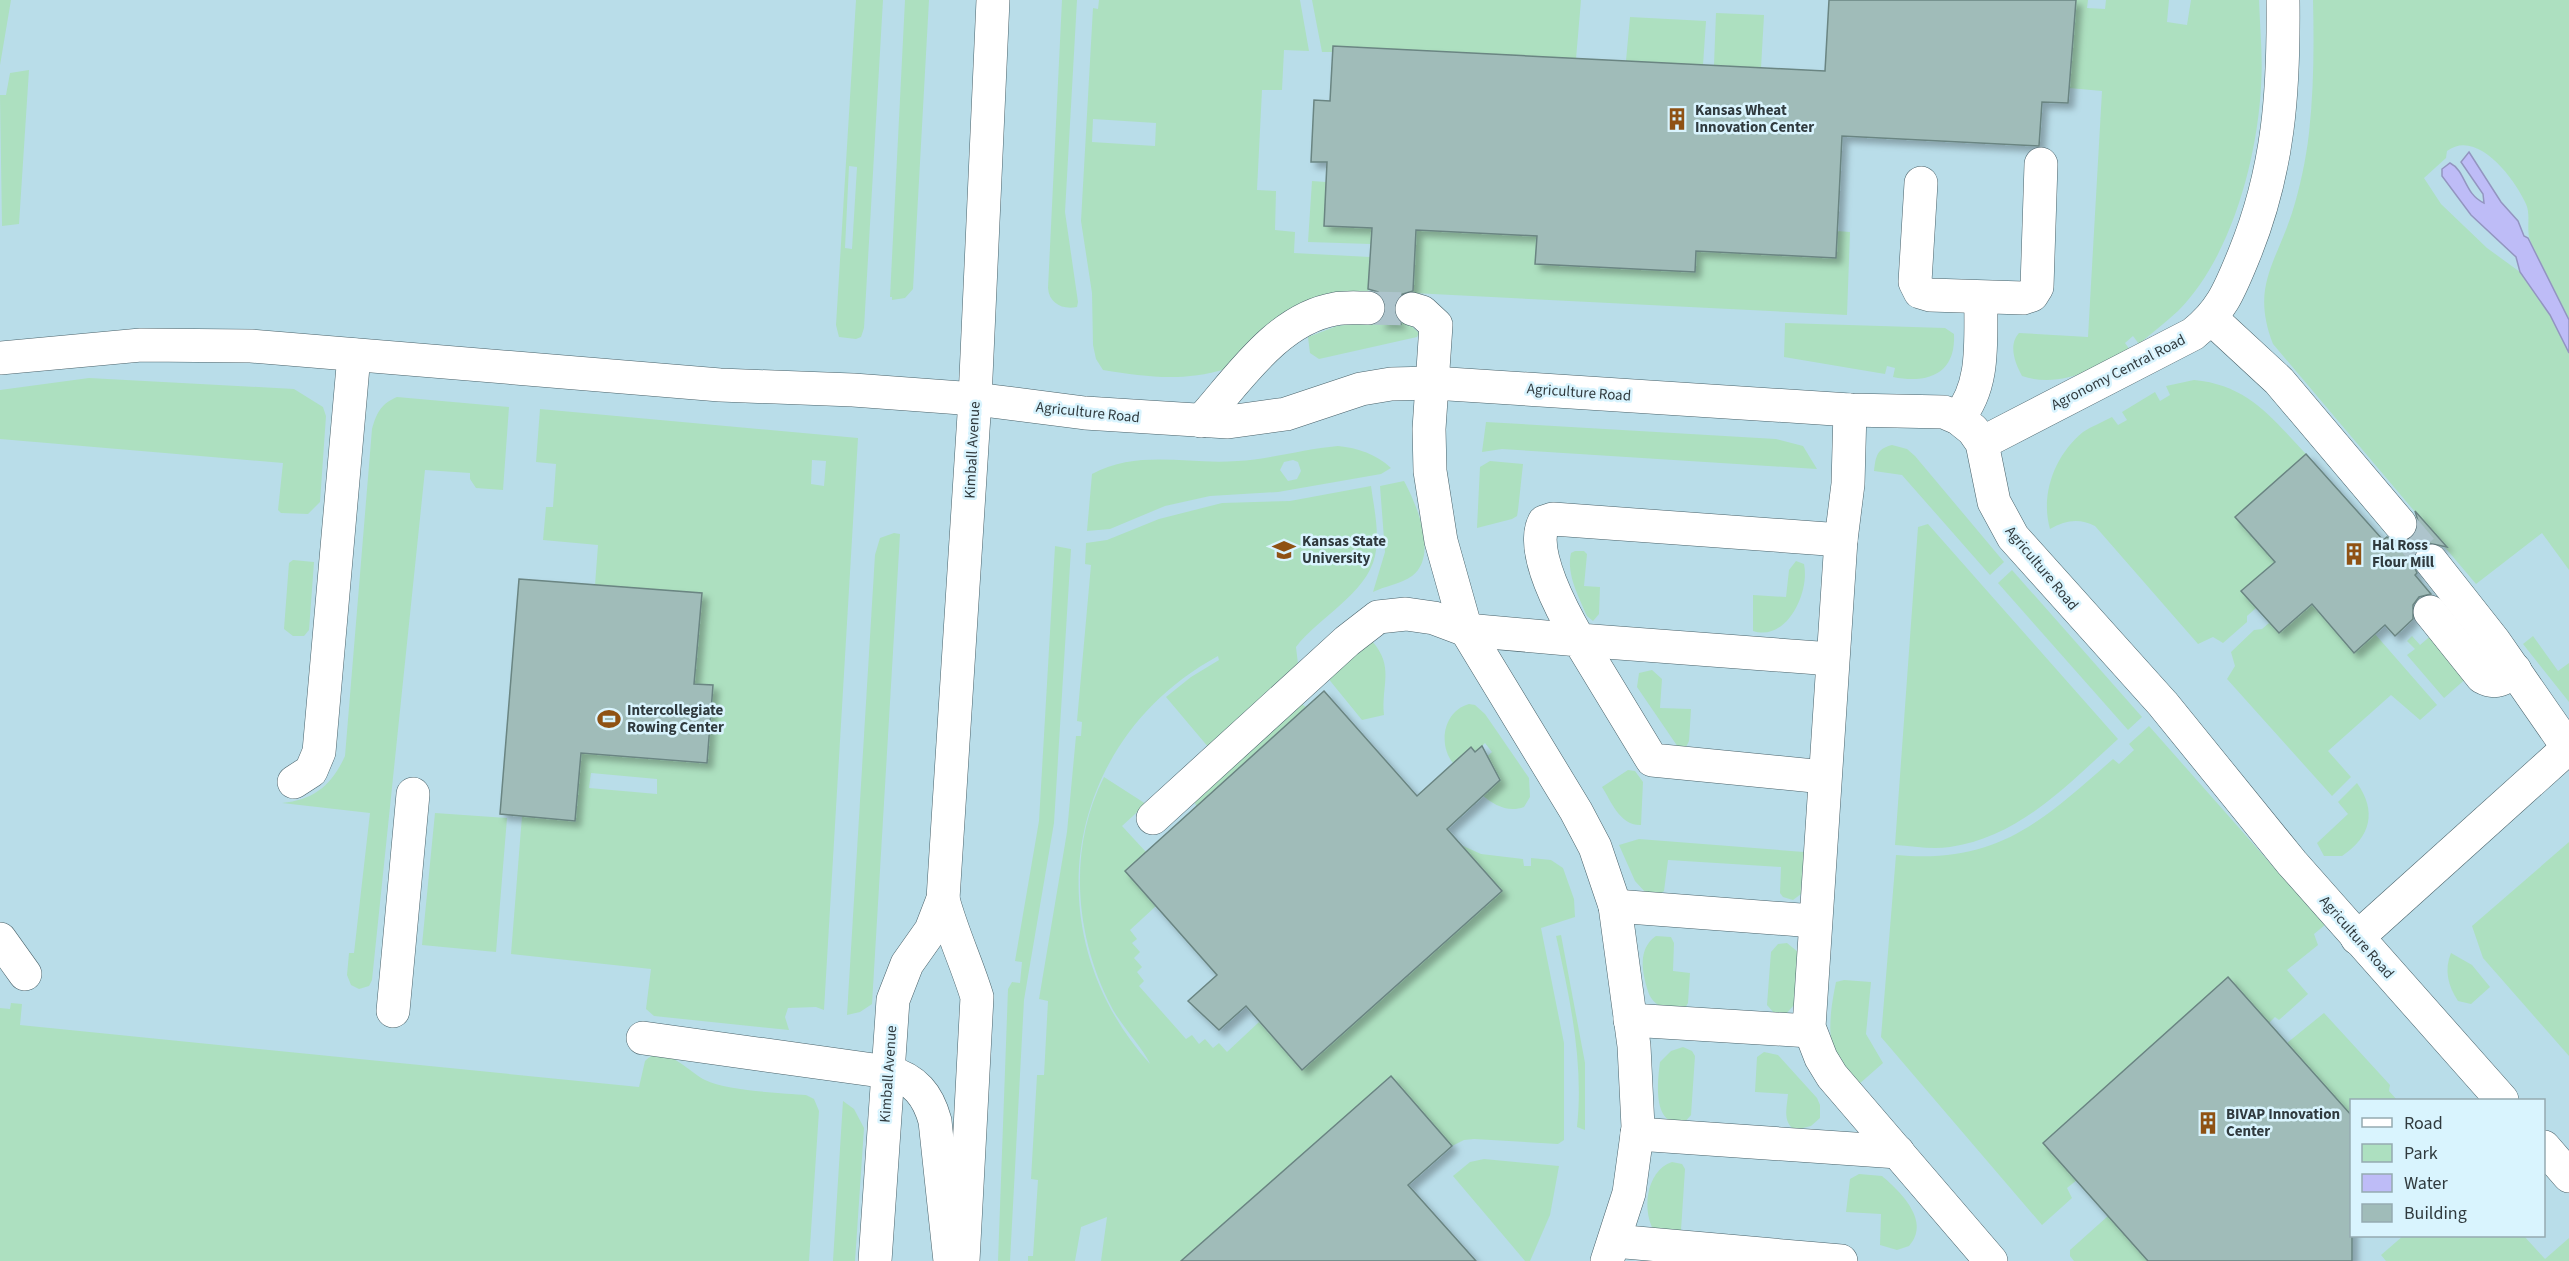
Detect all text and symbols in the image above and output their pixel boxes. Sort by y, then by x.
place label: Kansas Wheat Innovation Center [1695,100,1814,138]
building icon: Kansas Wheat Innovation Center [1664,106,1690,132]
street label: Agronomy Central Road [2047,329,2189,415]
street label: Agriculture Road [1526,378,1632,407]
street label: Agriculture Road [1035,397,1141,428]
street label: Kimball Avenue [959,401,986,499]
street label: Agriculture Road [2000,522,2083,615]
place label: Kansas State University [1302,531,1386,569]
place label: Hal Ross Flour Mill [2372,535,2435,573]
school or university icon: Kansas State University [1271,537,1297,563]
building icon: Hal Ross Flour Mill [2341,541,2367,567]
place label: Intercollegiate Rowing Center [627,700,724,738]
sports icon: Intercollegiate Rowing Center [596,706,622,732]
street label: Agriculture Road [2314,891,2399,984]
street label: Kimball Avenue [875,1025,902,1123]
legend [2350,1099,2545,1237]
place label: BIVAP Innovation Center [2226,1104,2340,1142]
building icon: BIVAP Innovation Center [2195,1110,2221,1136]
text: Road [2404,1111,2443,1136]
text: Park [2404,1141,2438,1166]
text: Water [2404,1171,2448,1196]
text: Building [2404,1201,2467,1226]

